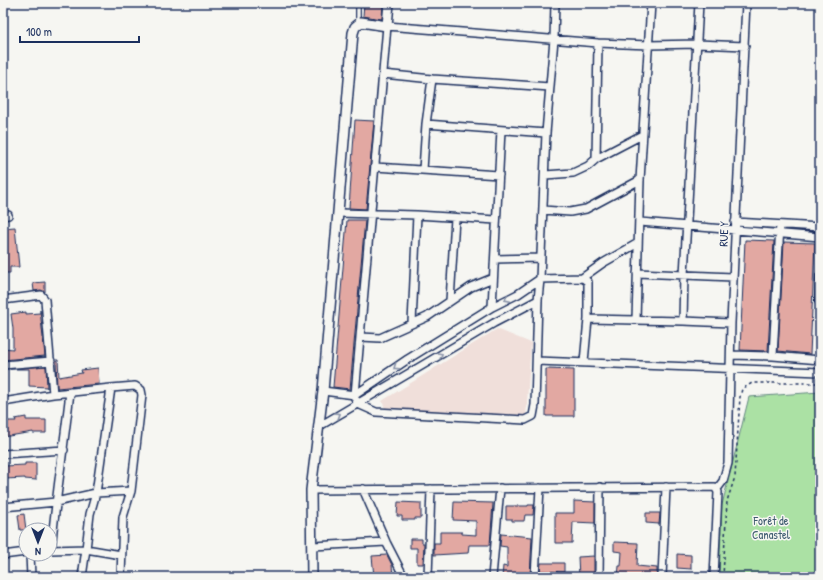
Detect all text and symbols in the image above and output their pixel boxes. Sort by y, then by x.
scale bar [20,18,139,44]
text: 100 m [26,23,52,40]
street label: RUE Y [715,220,732,247]
one-way arrow [504,294,512,302]
one-way arrow [436,353,443,360]
one-way arrow [394,362,401,369]
one-way arrow [334,413,341,420]
park label: Forêt de Canastel [752,512,791,543]
north arrow [18,522,58,562]
text: N [35,545,41,559]

